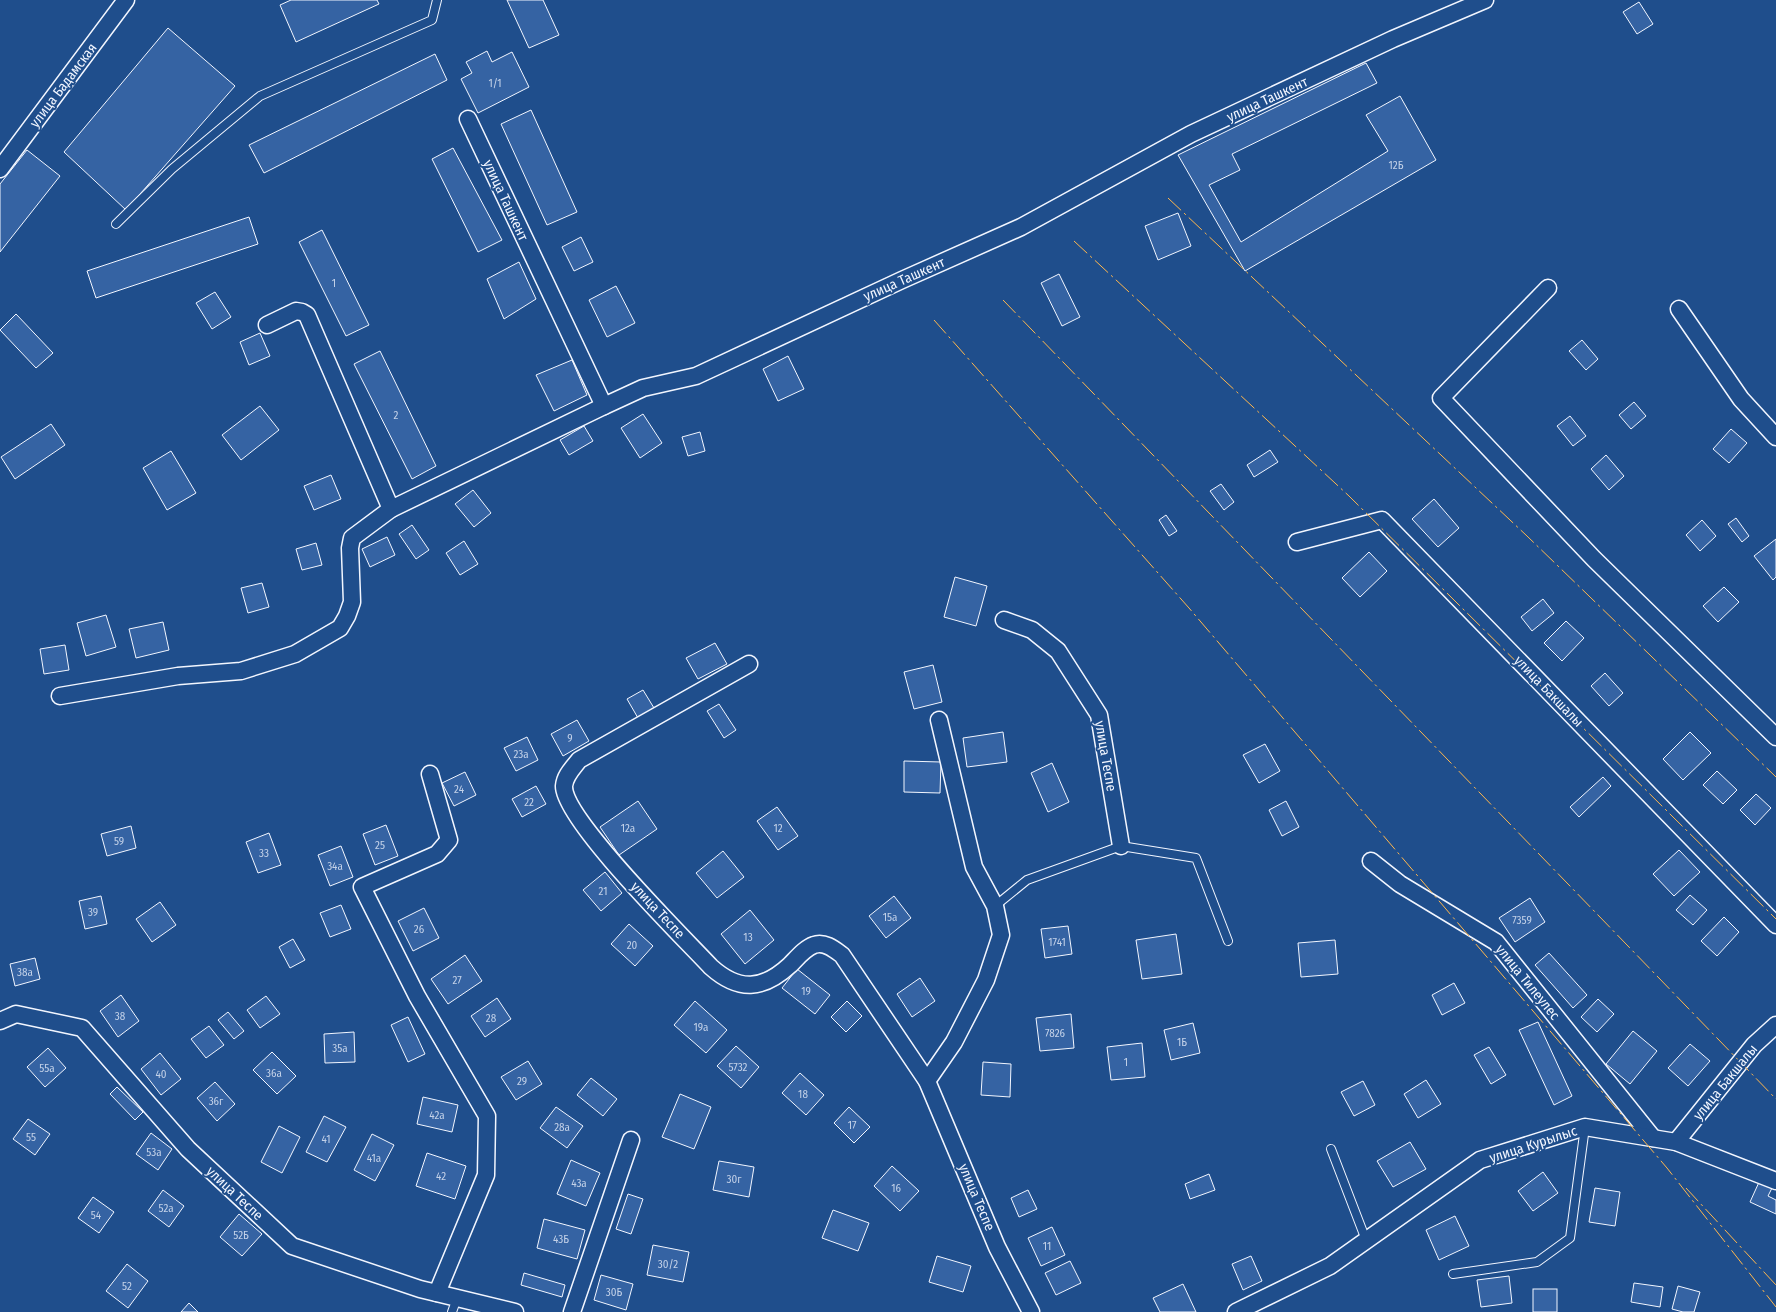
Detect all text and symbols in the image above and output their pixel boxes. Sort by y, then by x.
street label: улица Бадамская [26,40,101,131]
street label: улица Ташкент [1224,73,1311,126]
house number: 1/1 [488,77,502,90]
street label: улица Ташкент [479,157,532,244]
house number: 12Б [1389,159,1404,172]
street label: улица Ташкент [861,254,948,305]
house number: 1 [332,277,336,290]
house number: 2 [394,409,399,422]
street label: улица Бакшалы [1510,652,1587,731]
street label: улица Теспе [1091,719,1120,793]
house number: 9 [567,732,573,745]
house number: 23а [513,748,529,761]
house number: 24 [454,783,465,796]
house number: 22 [524,796,534,809]
house number: 12а [621,822,635,835]
house number: 12 [773,822,783,835]
house number: 59 [114,835,124,848]
house number: 25 [375,839,385,852]
house number: 33 [259,847,269,860]
house number: 34а [327,860,343,873]
street label: улица Теспе [627,878,688,942]
house number: 21 [599,885,607,898]
house number: 39 [88,906,98,919]
house number: 15а [883,911,897,924]
house number: 7359 [1512,914,1532,927]
house number: 26 [414,923,425,936]
house number: 13 [743,931,753,944]
house number: 1741 [1048,936,1066,949]
house number: 20 [627,939,638,952]
street label: улица Тилеулес [1492,941,1563,1023]
house number: 38а [17,966,33,979]
house number: 27 [452,974,462,987]
house number: 19 [801,985,811,998]
house number: 38 [115,1010,126,1023]
house number: 28 [486,1012,497,1025]
house number: 19а [694,1021,708,1034]
house number: 7826 [1045,1027,1066,1040]
house number: 1Б [1177,1036,1187,1049]
street label: улица Бакшалы [1690,1041,1761,1124]
house number: 35а [332,1042,348,1055]
house number: 1 [1124,1056,1128,1069]
house number: 5732 [729,1061,748,1074]
house number: 55а [39,1062,55,1075]
house number: 36а [266,1067,282,1080]
house number: 40 [155,1068,167,1081]
house number: 29 [517,1075,527,1088]
house number: 18 [798,1088,808,1101]
house number: 36г [209,1095,224,1108]
house number: 42а [429,1109,445,1122]
house number: 17 [848,1119,857,1132]
house number: 28а [554,1121,570,1134]
street label: улица Курылыс [1487,1122,1579,1167]
house number: 55 [26,1131,36,1144]
house number: 41 [321,1133,331,1146]
house number: 53а [146,1146,162,1159]
house number: 41а [367,1152,381,1165]
street label: улица Теспе [955,1161,998,1233]
street label: улица Теспе [203,1163,267,1224]
house number: 42 [436,1170,446,1183]
house number: 30г [727,1173,742,1186]
house number: 43а [571,1177,587,1190]
house number: 16 [891,1182,901,1195]
house number: 52а [158,1202,174,1215]
house number: 54 [91,1209,102,1222]
house number: 52Б [233,1229,249,1242]
house number: 43Б [553,1233,569,1246]
house number: 11 [1043,1240,1051,1253]
house number: 30/2 [658,1258,678,1271]
house number: 52 [122,1280,132,1293]
house number: 30Б [606,1286,622,1299]

